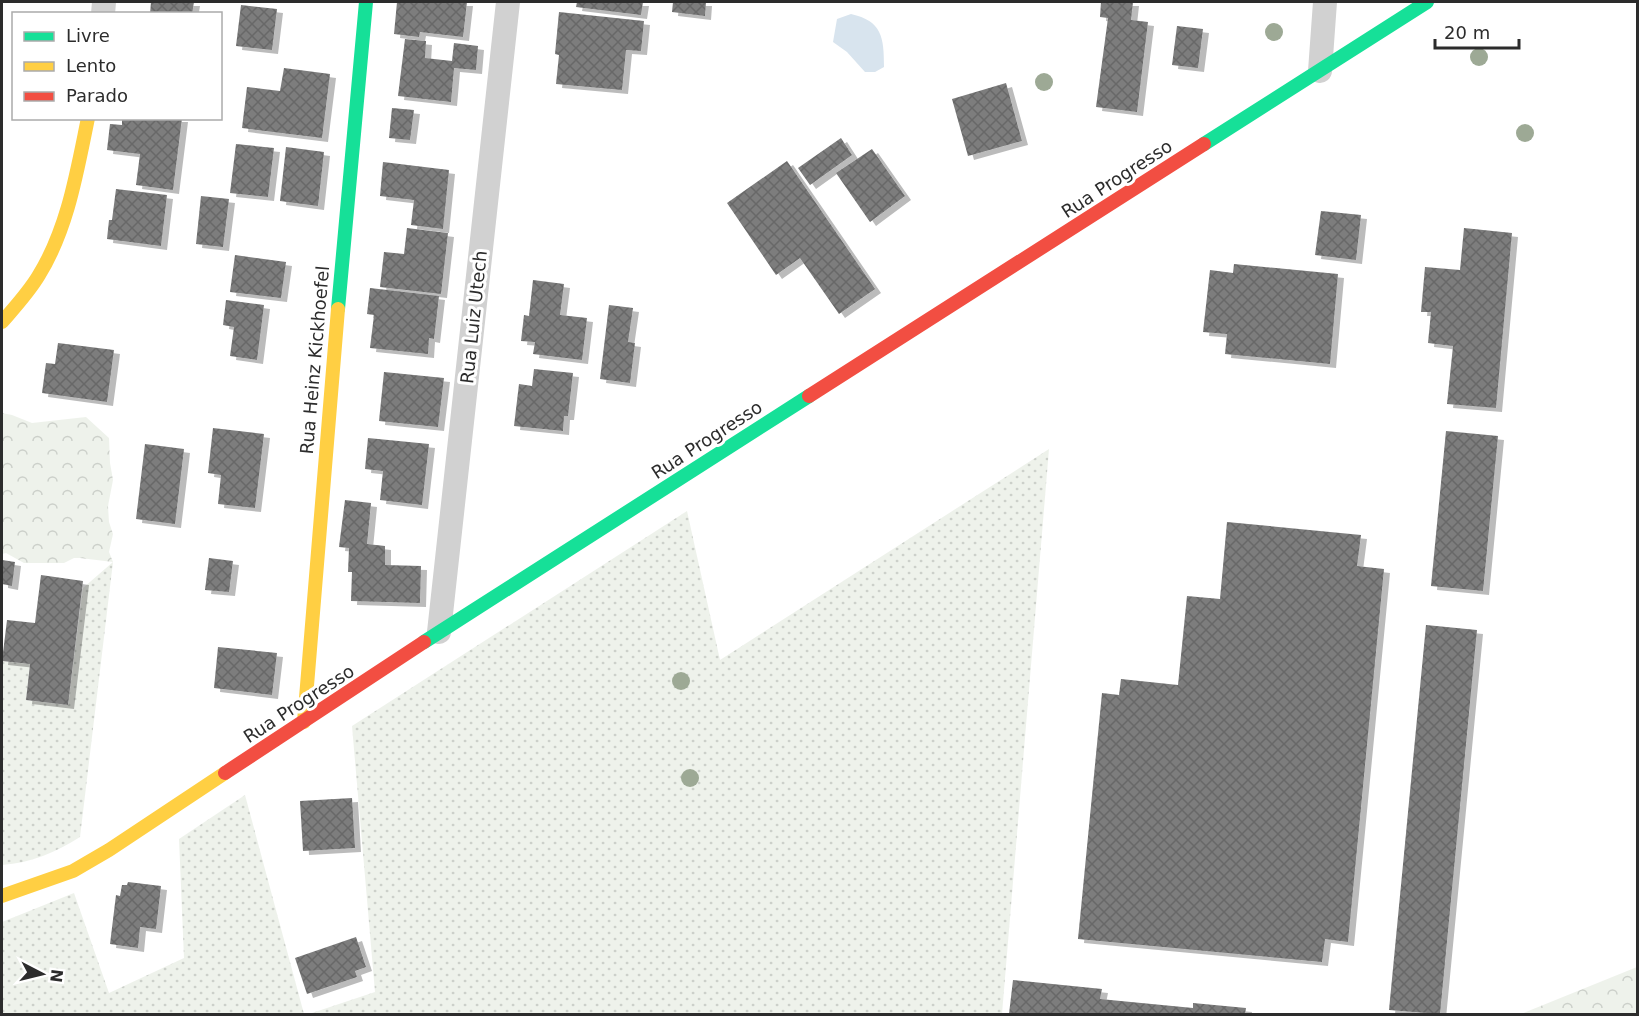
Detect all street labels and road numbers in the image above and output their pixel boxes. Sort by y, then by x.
street label: Rua Progresso [1057,135,1176,222]
street label: Rua Luiz Utech [456,249,491,385]
street label: Rua Heinz Kickhoefel [296,265,333,455]
street label: Rua Progresso [647,396,766,483]
street label: Rua Progresso [239,660,358,747]

